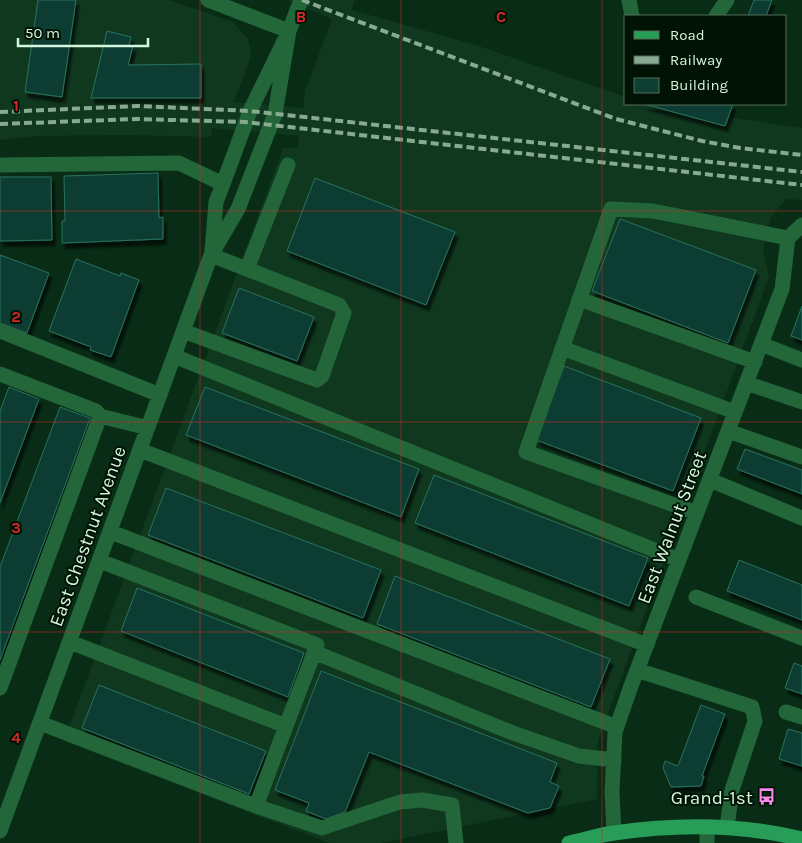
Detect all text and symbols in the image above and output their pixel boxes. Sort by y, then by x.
text: B [296,7,306,26]
text: C [496,7,506,26]
scale bar [18,15,148,47]
legend [624,15,787,105]
text: 50 m [25,24,60,42]
text: Road [670,26,705,44]
text: Railway [670,51,722,69]
text: Building [670,76,728,94]
text: 1 [13,96,19,115]
text: 2 [11,307,21,326]
street label: East Chestnut Avenue [45,443,131,629]
street label: East Walnut Street [633,448,711,607]
text: 3 [11,518,21,537]
text: 4 [11,728,21,747]
place label: Grand-1st [671,787,753,809]
bus stop icon: Grand-1st [757,787,777,807]

